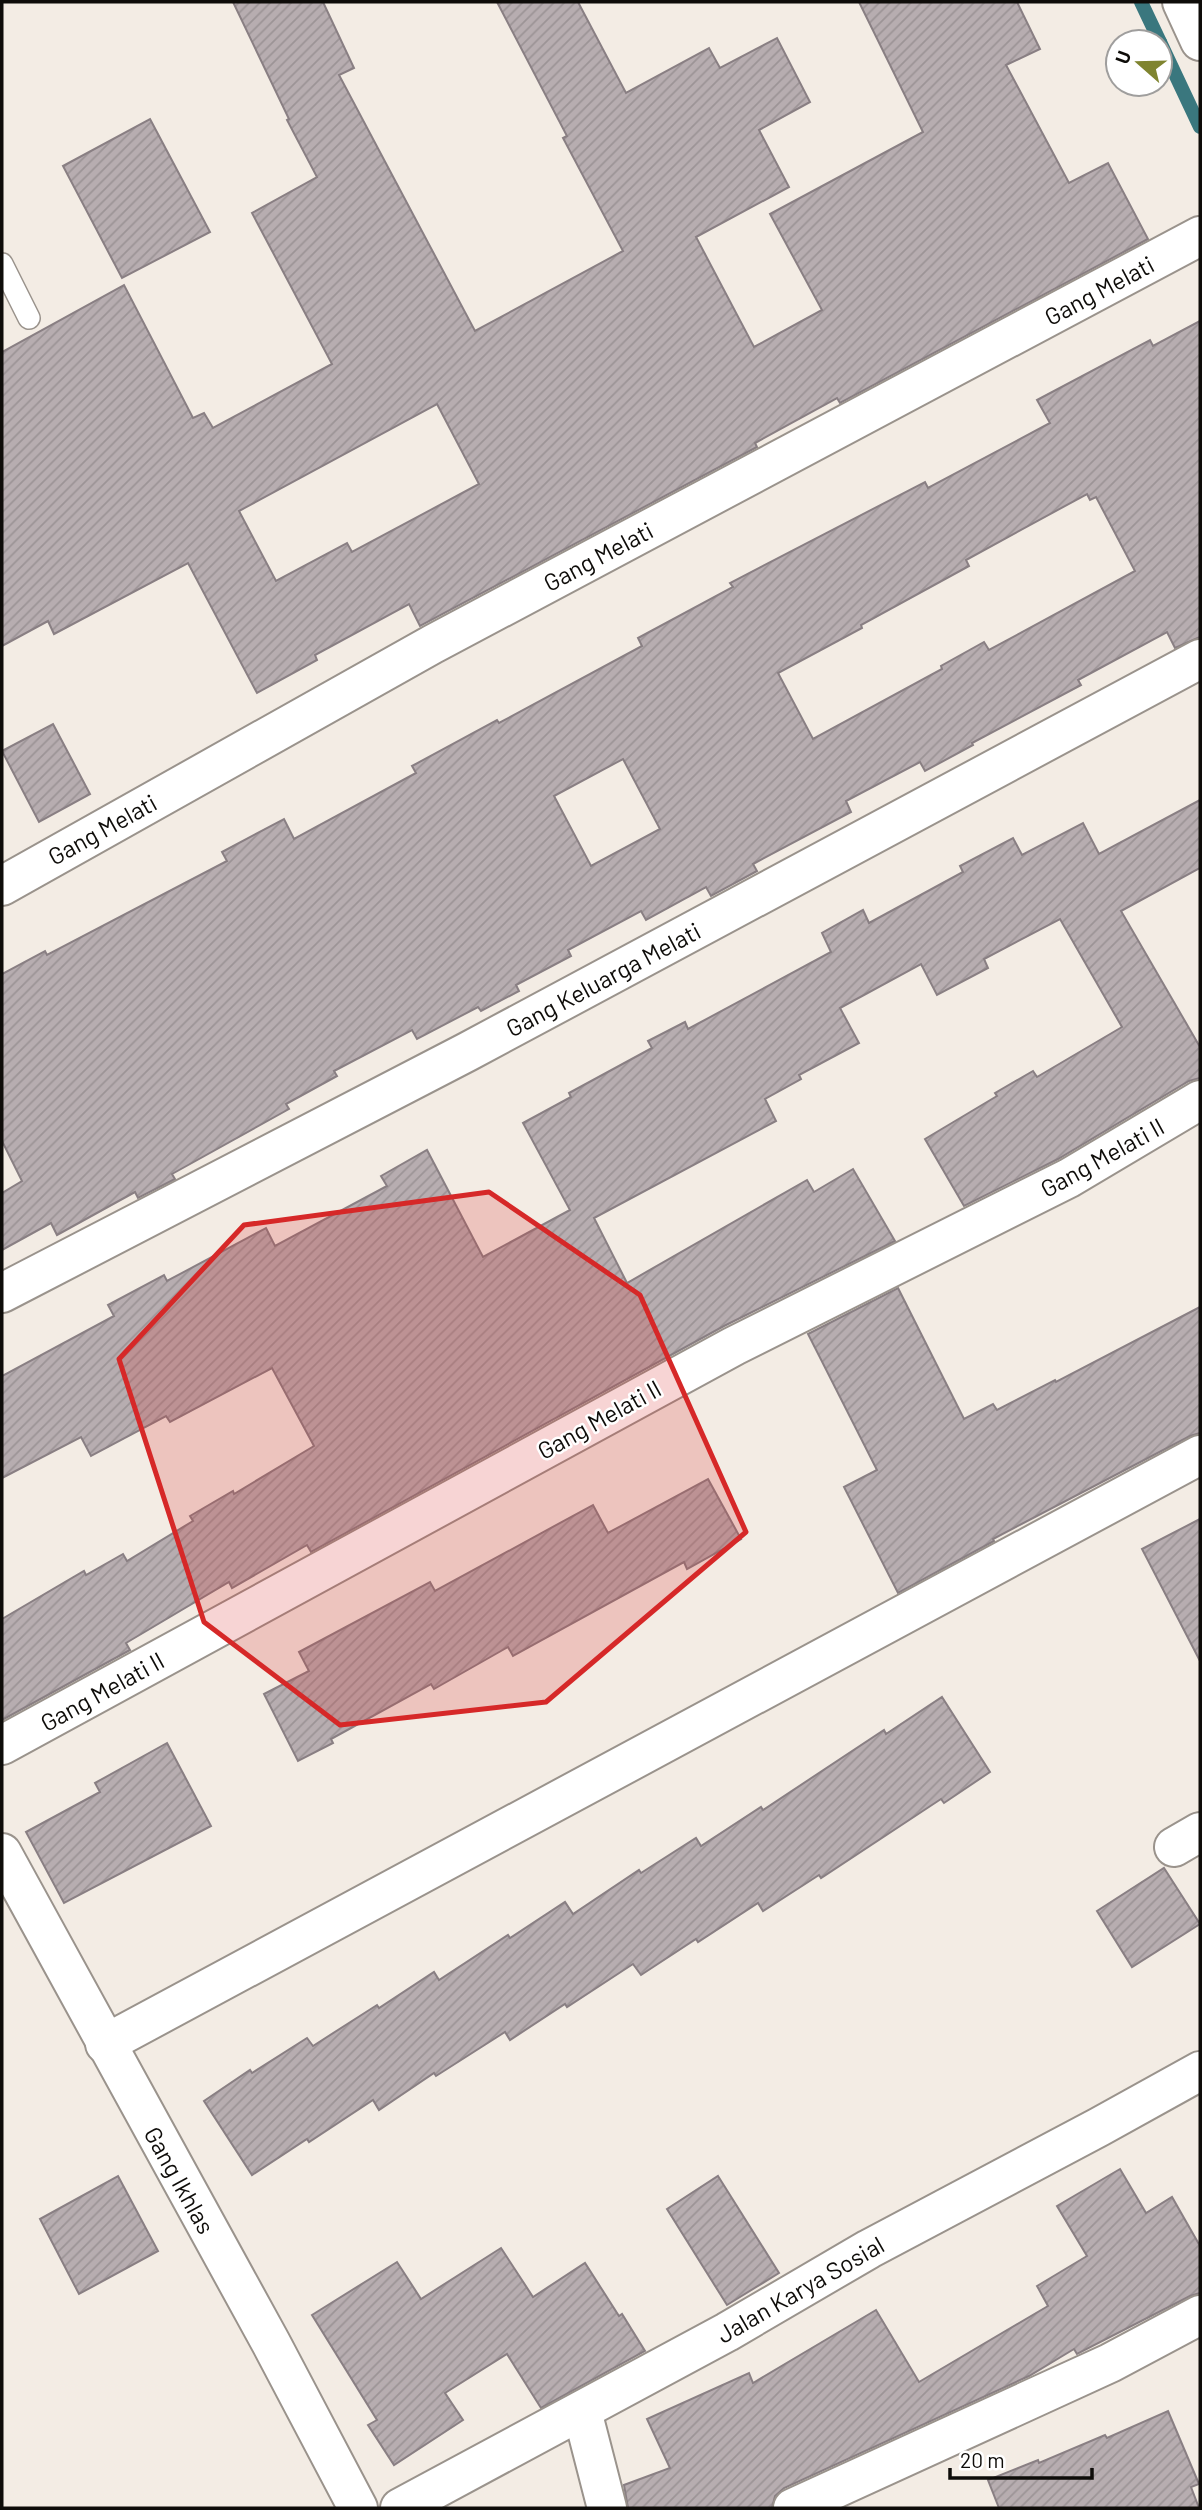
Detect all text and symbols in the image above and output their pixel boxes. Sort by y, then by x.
north arrow [1104,28,1174,98]
text: U [1110,47,1135,67]
street label: Gang Melati [1039,249,1159,331]
street label: Gang Melati [538,515,658,597]
street label: Gang Melati [43,787,161,871]
street label: Gang Keluarga Melati [501,915,705,1043]
street label: Gang Melati II [1035,1111,1169,1203]
street label: Gang Melati II [532,1373,666,1465]
street label: Gang Melati II [35,1645,169,1737]
street label: Gang Ikhlas [139,2121,221,2239]
street label: Jalan Karya Sosial [711,2229,889,2349]
scale bar [950,2436,1092,2480]
text: 20 m [960,2447,1005,2472]

